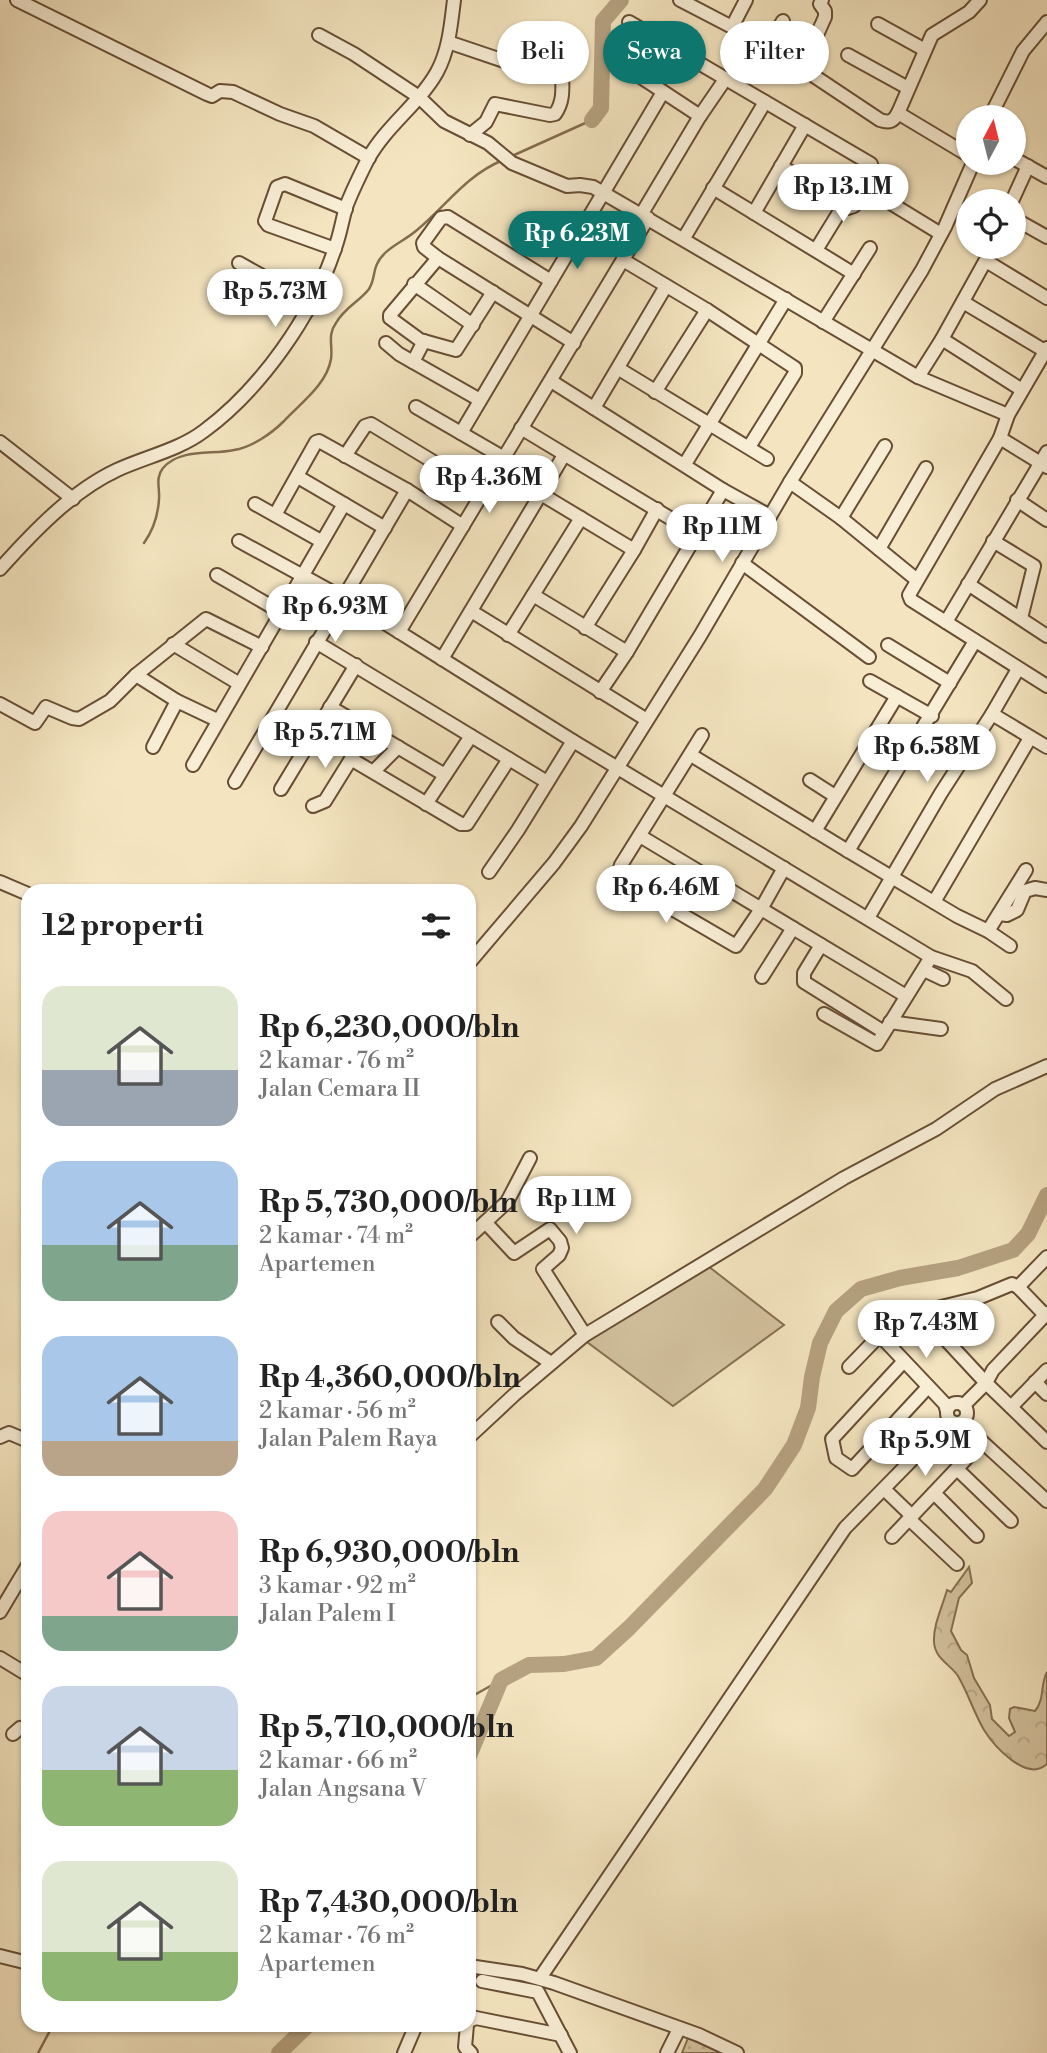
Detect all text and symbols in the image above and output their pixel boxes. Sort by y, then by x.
chip: Beli [497,21,589,84]
chip: Sewa [603,21,706,84]
chip: Filter [720,21,829,84]
north arrow [956,105,1026,175]
map controls [956,105,1026,259]
pin: Rp 13.1M [771,164,915,224]
text: Rp 13.1M [793,173,893,201]
button: locate [956,189,1026,259]
pin: Rp 6.23M [505,212,649,271]
text: Rp 6.23M [524,220,630,248]
pin: Rp 5.73M [203,270,347,329]
text: Rp 5.73M [223,278,327,306]
pin: Rp 4.36M [417,456,561,515]
text: Rp 4.36M [436,464,542,492]
pin: Rp 11M [665,504,779,564]
text: Rp 11M [682,513,762,541]
pin: Rp 6.93M [263,584,407,644]
text: Rp 6.93M [282,593,388,621]
pin: Rp 5.71M [253,710,397,770]
text: Rp 5.71M [274,719,376,747]
pin: Rp 6.58M [855,724,999,784]
text: Rp 6.58M [874,733,980,761]
pin: Rp 6.46M [594,866,738,925]
text: Rp 6.46M [612,874,720,902]
text: 12 properti [42,907,203,945]
icon: filters [417,907,455,945]
text: Rp 6,230,000/bln [259,1009,519,1047]
icon: home [98,1014,182,1098]
text: 2 kamar · 76 m² [259,1047,414,1075]
text: Jalan Cemara II [259,1075,420,1103]
pin: Rp 11M [519,1176,633,1236]
text: Rp 5,730,000/bln [259,1184,518,1222]
text: Rp 11M [536,1185,616,1213]
icon: home [98,1189,182,1273]
text: 2 kamar · 74 m² [259,1222,413,1250]
text: Apartemen [259,1250,375,1278]
pin: Rp 7.43M [854,1300,998,1360]
text: Rp 7.43M [874,1309,978,1337]
text: Rp 4,360,000/bln [259,1359,521,1397]
icon: home [98,1364,182,1448]
text: 2 kamar · 56 m² [259,1397,416,1425]
pin: Rp 5.9M [860,1418,990,1478]
text: Jalan Palem Raya [259,1425,437,1453]
text: Rp 5.9M [879,1427,971,1455]
text: Rp 6,930,000/bln [259,1534,520,1572]
icon: home [98,1539,182,1623]
text: 3 kamar · 92 m² [259,1572,416,1600]
text: Jalan Palem I [259,1600,395,1628]
text: Rp 5,710,000/bln [259,1709,514,1747]
icon: home [98,1714,182,1798]
text: 2 kamar · 66 m² [259,1747,417,1775]
text: Jalan Angsana V [259,1775,427,1803]
text: Rp 7,430,000/bln [259,1884,518,1922]
icon: home [98,1889,182,1973]
text: 2 kamar · 76 m² [259,1922,414,1950]
text: Apartemen [259,1950,375,1978]

